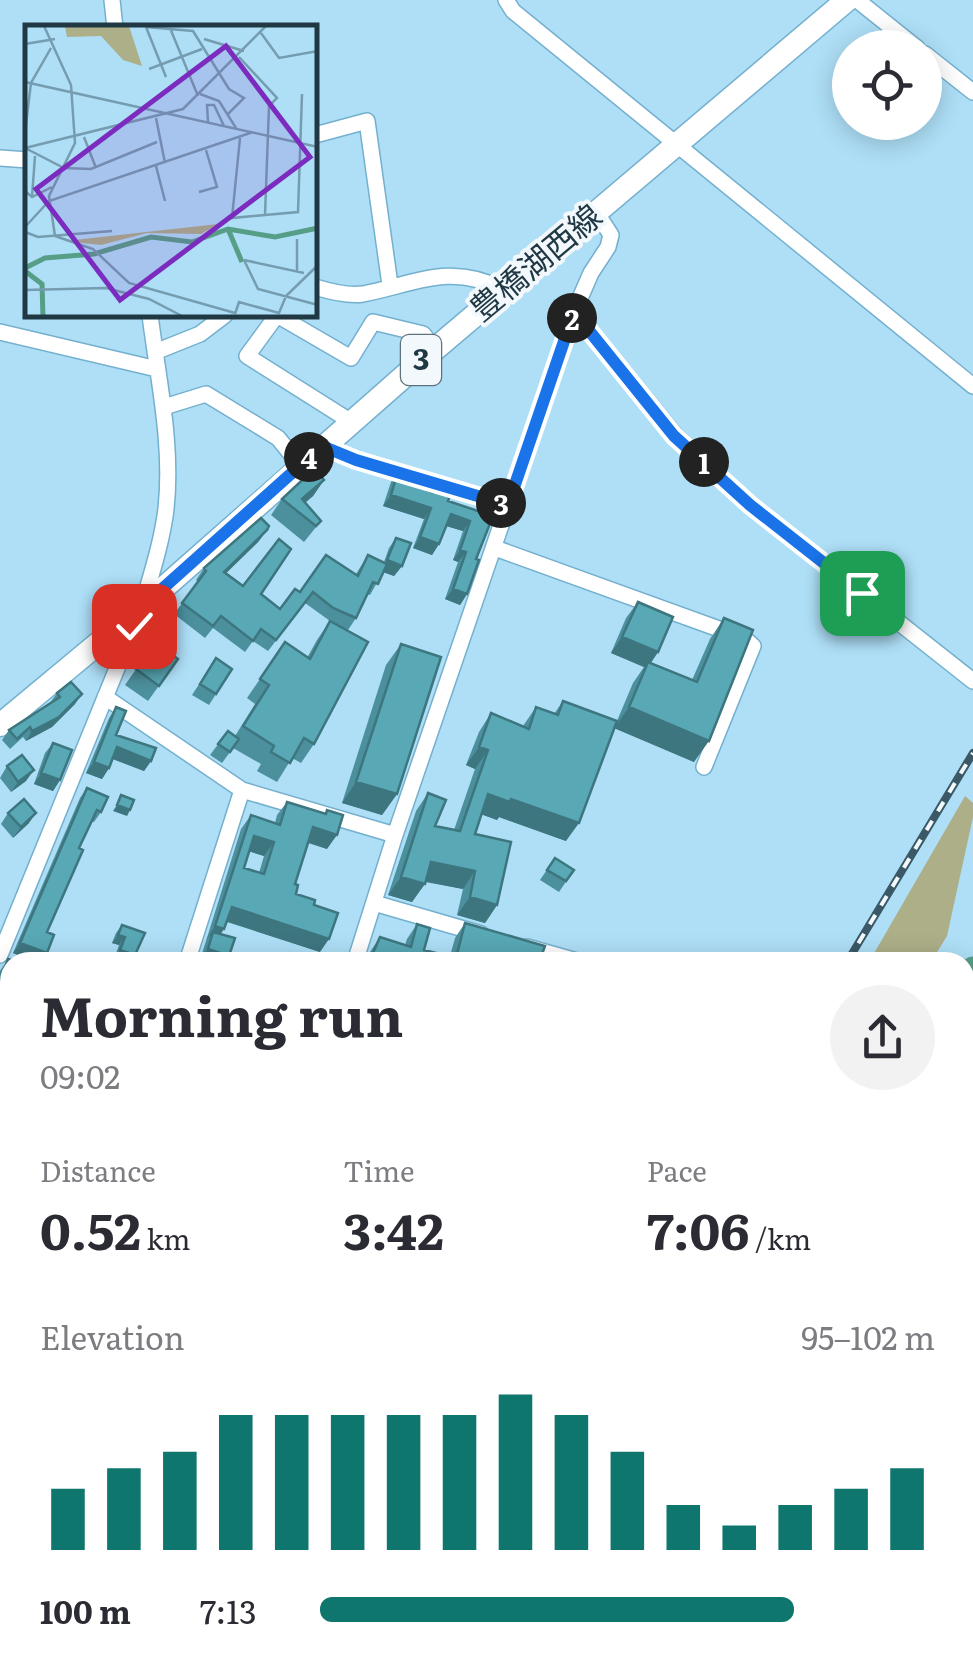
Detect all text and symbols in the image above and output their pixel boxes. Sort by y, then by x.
inset map [25,25,318,318]
map controls [832,30,942,140]
button: locate [832,30,942,140]
street label: 豊橋湖西線 [457,191,611,331]
pin: 2 [547,293,597,343]
text: 2 [564,297,580,339]
road number: 3 [401,335,441,385]
pin: 4 [284,432,334,482]
text: 4 [301,436,317,478]
pin: 1 [679,437,729,487]
text: 1 [698,441,710,483]
pin: 3 [476,478,526,528]
text: 3 [493,482,509,524]
pin [820,551,905,636]
icon: arrive [835,566,890,621]
pin [92,584,177,669]
icon: check [107,599,162,654]
text: Morning run [40,972,403,1054]
button: share [830,985,935,1090]
text: 09:02 [40,1051,120,1099]
text: Distance [40,1149,156,1191]
text: Time [343,1149,415,1191]
text: Pace [647,1149,707,1191]
text: 0.52 [40,1191,141,1265]
text: 3:42 [343,1191,444,1265]
text: 7:06 [647,1191,750,1265]
text: km [141,1217,191,1259]
text: /km [750,1217,811,1259]
text: Elevation [40,1312,185,1360]
text: 95–102 m [801,1312,935,1360]
text: 100 m [40,1586,131,1634]
text: 7:13 [200,1586,257,1634]

